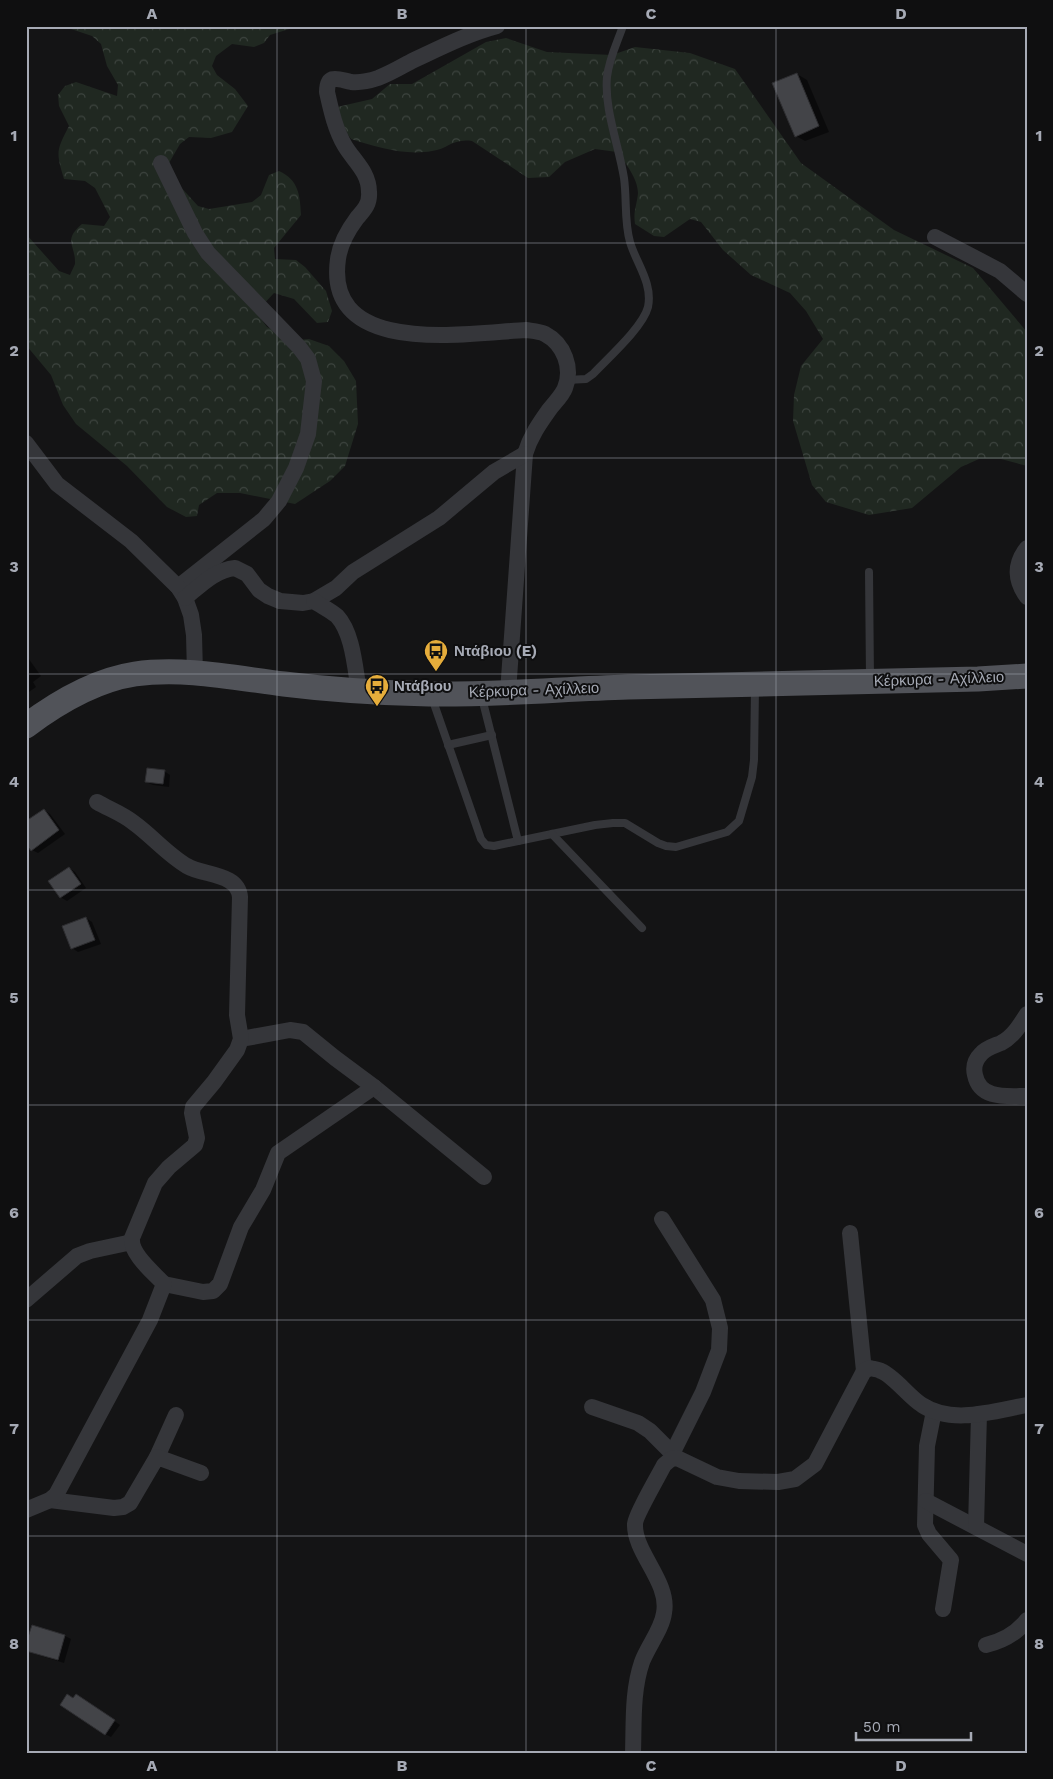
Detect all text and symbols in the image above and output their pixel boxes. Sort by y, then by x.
text: A [147,4,158,23]
text: B [397,4,408,23]
text: C [646,4,657,23]
text: D [895,4,907,23]
text: 1 [11,126,17,145]
text: 1 [1036,126,1042,145]
text: 2 [9,341,19,360]
text: 2 [1034,341,1044,360]
text: 3 [9,557,19,576]
text: 3 [1034,557,1044,576]
bus stop icon: Ντάβιου (E) [423,638,449,672]
place label: Ντάβιου (E) [454,642,537,660]
street label: Κέρκυρα - Αχίλλειο [874,668,1004,690]
bus stop icon: Ντάβιου [364,673,390,707]
place label: Ντάβιου [394,677,452,695]
street label: Κέρκυρα - Αχίλλειο [469,679,599,701]
text: 4 [9,772,19,791]
text: 4 [1034,772,1044,791]
text: 5 [9,988,19,1007]
text: 5 [1034,988,1044,1007]
text: 6 [9,1203,19,1222]
text: 6 [1034,1203,1044,1222]
text: 7 [9,1419,19,1438]
text: 7 [1034,1419,1044,1438]
text: 8 [9,1634,19,1653]
text: 8 [1034,1634,1044,1653]
scale bar [856,1709,970,1741]
text: 50 m [863,1718,900,1736]
text: A [147,1756,158,1775]
text: B [397,1756,408,1775]
text: C [646,1756,657,1775]
text: D [895,1756,907,1775]

